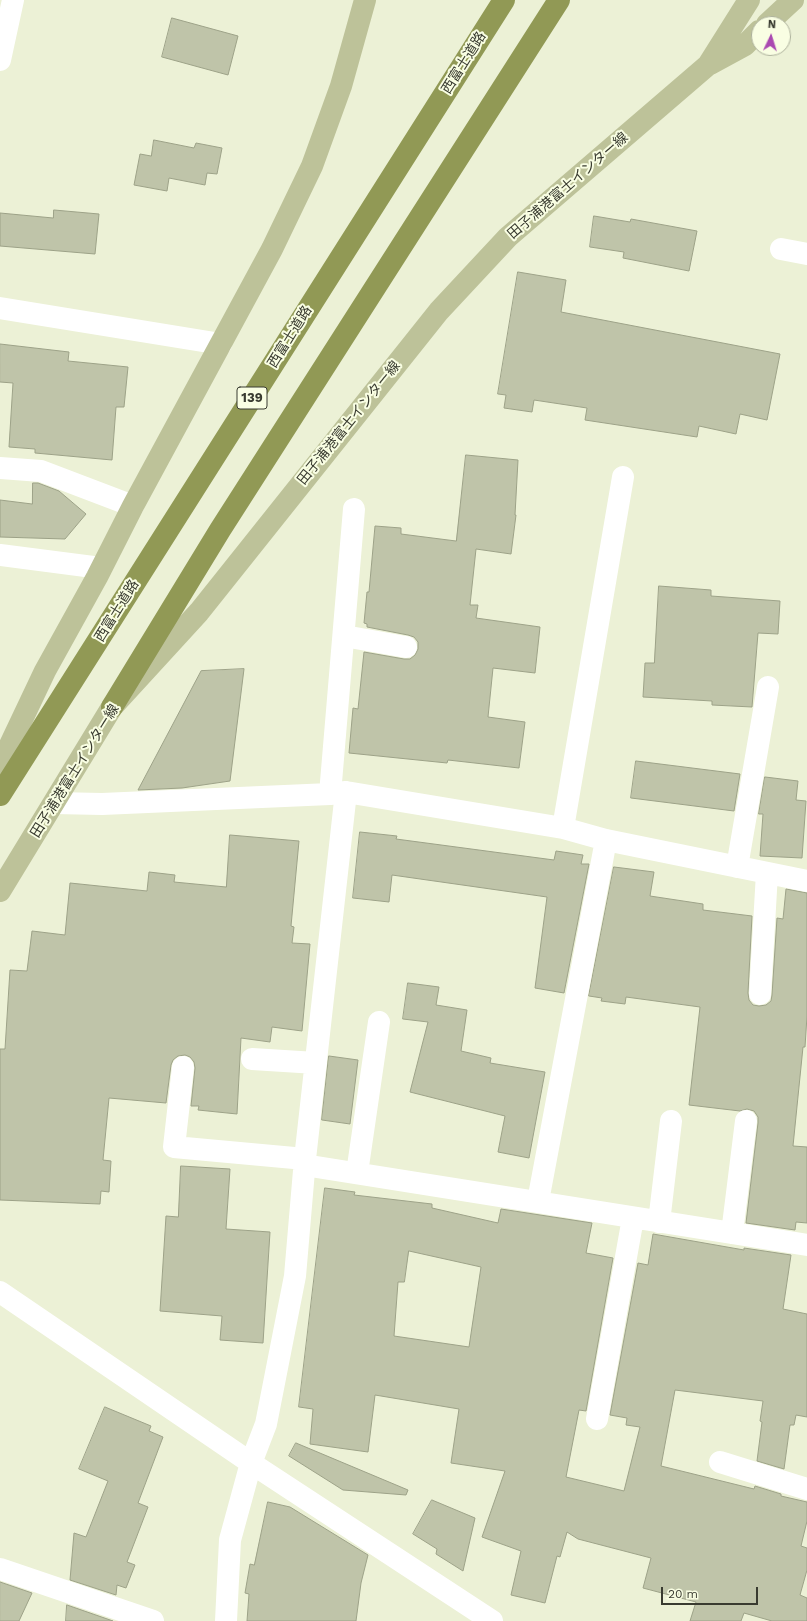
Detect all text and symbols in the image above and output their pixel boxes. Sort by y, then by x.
north arrow [751,16,791,56]
text: N [767,18,776,31]
street label: 西富士道路 [438,29,490,97]
street label: 田子浦港富士インター線 [504,129,632,243]
street label: 西富士道路 [264,303,316,371]
street label: 田子浦港富士インター線 [294,358,404,488]
road number: 139 [237,387,267,409]
street label: 西富士道路 [91,577,143,645]
street label: 田子浦港富士インター線 [27,701,123,841]
scale bar [663,1579,760,1605]
text: 20 m [668,1587,698,1601]

